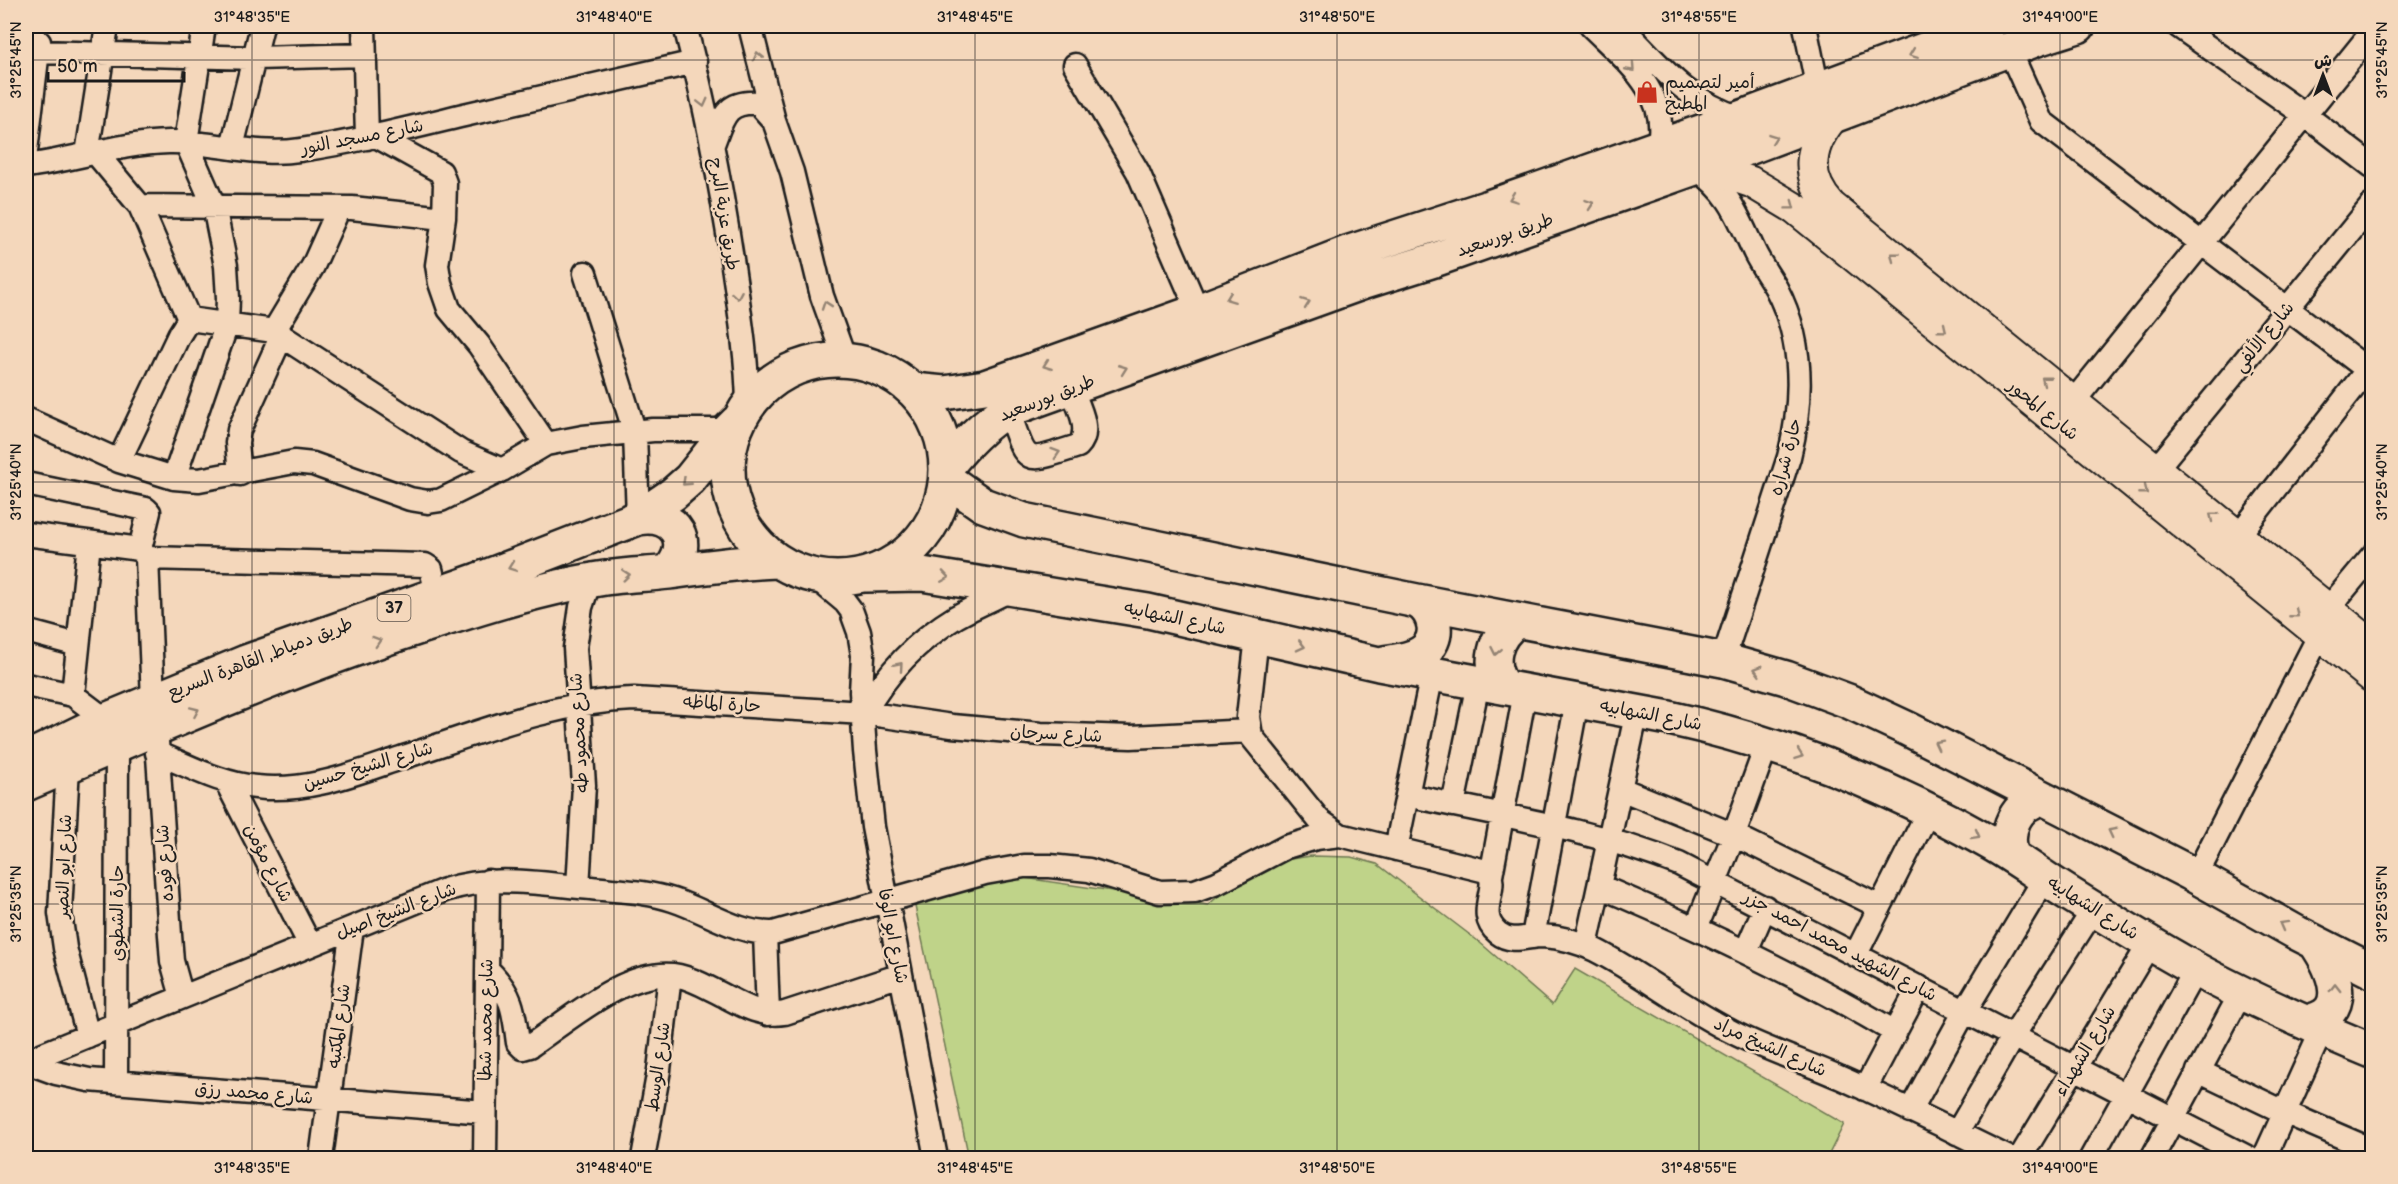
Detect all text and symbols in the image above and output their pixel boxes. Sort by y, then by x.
text: 31°48'35"E [214,8,290,27]
text: 31°48'40"E [576,8,652,27]
text: 31°48'45"E [937,8,1013,27]
text: 31°48'50"E [1299,8,1375,27]
text: 31°48'55"E [1661,8,1737,27]
text: 31°49'00"E [2022,8,2098,27]
text: 31°25'45"N [7,21,26,99]
text: 31°25'45"N [2373,21,2392,99]
scale bar [48,45,184,83]
north arrow [2293,45,2353,105]
one-way arrow [1909,46,1919,59]
one-way arrow [753,51,765,62]
text: ش [2314,52,2332,71]
text: 50 m [57,56,98,77]
one-way arrow [1624,61,1635,72]
place label: أمير لتصميم المطبخ [1665,72,1755,115]
shop icon: أمير لتصميم المطبخ [1634,79,1660,105]
one-way arrow [696,98,709,108]
street label: شارع مسجد النور [297,115,425,161]
one-way arrow [1767,133,1778,146]
street label: طريق عزبة البرج [704,156,743,272]
one-way arrow [1508,191,1519,204]
one-way arrow [1584,199,1595,212]
one-way arrow [1785,199,1796,210]
street label: طريق بورسعيد [1454,209,1556,262]
one-way arrow [1890,253,1901,264]
one-way arrow [731,290,743,299]
one-way arrow [1225,291,1236,303]
street label: شارع الألفي [2228,296,2303,380]
one-way arrow [1300,297,1311,310]
one-way arrow [820,300,833,310]
one-way arrow [1936,322,1947,333]
one-way arrow [1042,357,1053,370]
one-way arrow [1117,364,1128,376]
street label: طريق بورسعيد [996,370,1098,427]
street label: شارع المحور [2001,374,2083,446]
one-way arrow [2041,376,2052,387]
street label: حارة شراره [1766,416,1806,498]
text: 31°25'40"N [7,443,26,521]
text: 31°25'40"N [2373,443,2392,521]
one-way arrow [1050,448,1061,460]
one-way arrow [682,475,692,486]
one-way arrow [2137,484,2148,495]
one-way arrow [2209,512,2220,523]
one-way arrow [507,560,518,573]
one-way arrow [621,569,631,582]
one-way arrow [940,571,949,583]
road number: 37 [378,595,410,621]
street label: شارع الشهابيه [1122,597,1228,640]
one-way arrow [2288,607,2299,618]
street label: طريق دمياط, القاهرة السريع [164,613,356,705]
one-way arrow [371,636,382,648]
one-way arrow [1296,639,1306,652]
one-way arrow [1490,646,1503,656]
one-way arrow [891,662,902,673]
one-way arrow [1753,665,1764,677]
street label: شارع محمود طه [565,672,594,794]
street label: حارة الماظه [682,691,762,717]
street label: شارع الشهابيه [1598,695,1704,736]
one-way arrow [189,706,200,718]
street label: شارع سرحان [1009,721,1103,748]
street label: شارع الشيخ حسين [301,737,436,796]
one-way arrow [1934,740,1944,751]
one-way arrow [1793,747,1804,760]
street label: شارع ابو النصر [52,814,77,920]
street label: شارع مؤمن [238,820,297,906]
street label: شارع فوده [152,824,179,902]
one-way arrow [1970,828,1980,839]
one-way arrow [2107,828,2118,840]
text: 31°25'35"N [7,865,26,943]
street label: حارة الشطوى [107,865,128,961]
text: 31°25'35"N [2373,865,2392,943]
street label: شارع الشهابيه [2043,872,2142,945]
street label: شارع الشيخ اصيل [333,878,460,945]
street label: شارع الشهيد محمد احمد جزر [1737,885,1940,1007]
street label: شارع ابو الوفا [873,887,912,985]
one-way arrow [2279,921,2289,932]
street label: شارع محمد شطا [474,959,499,1081]
street label: شارع المكتبه [323,983,356,1070]
one-way arrow [2329,983,2341,992]
street label: شارع الشهداء [2050,1002,2121,1100]
street label: شارع الشيخ مراد [1710,1013,1830,1082]
street label: شارع الوسط [641,1021,676,1113]
street label: شارع محمد رزق [194,1077,314,1110]
text: 31°48'35"E [214,1159,290,1178]
text: 31°48'40"E [576,1159,652,1178]
text: 31°48'45"E [937,1159,1013,1178]
text: 31°48'50"E [1299,1159,1375,1178]
text: 31°48'55"E [1661,1159,1737,1178]
text: 31°49'00"E [2022,1159,2098,1178]

